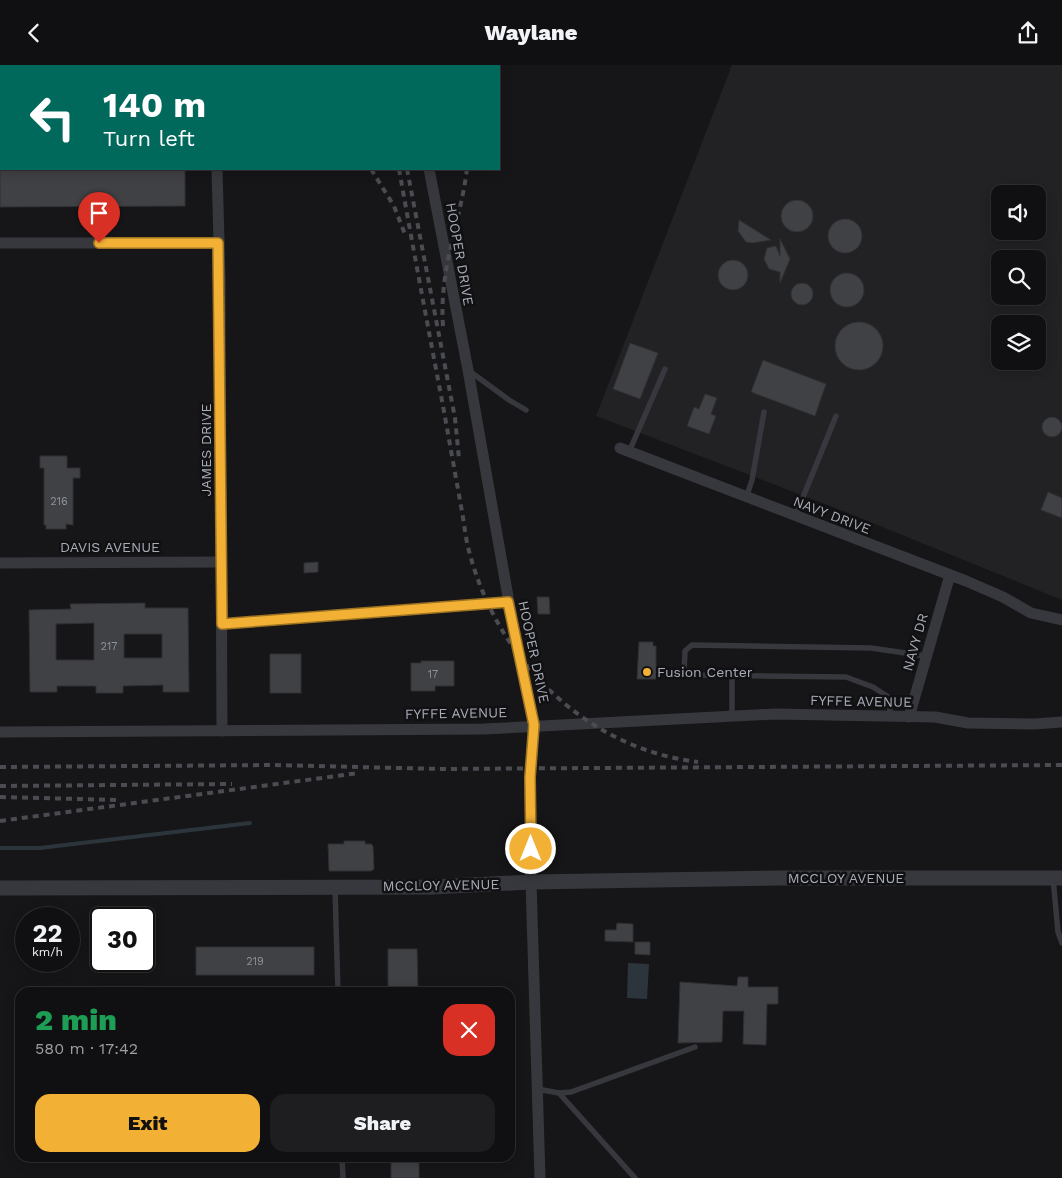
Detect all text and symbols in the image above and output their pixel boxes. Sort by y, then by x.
icon: back [20,19,48,47]
icon: share [1014,19,1042,47]
text: Waylane [484,20,578,45]
text: 140 m [103,84,206,126]
icon: left [20,85,85,150]
text: Turn left [103,126,195,151]
map controls [991,185,1046,370]
button: sound [991,185,1046,240]
pin [78,192,120,243]
icon: arrive [85,199,113,227]
street label: HOOPER DRIVE [443,201,477,307]
button: search [991,250,1046,305]
button: layers [991,315,1046,370]
street label: JAMES DRIVE [198,403,214,497]
street label: NAVY DRIVE [791,493,873,537]
house number: 216 [50,495,68,508]
street label: DAVIS AVENUE [60,539,160,555]
street label: HOOPER DRIVE [515,599,553,705]
street label: NAVY DR [899,611,931,673]
house number: 217 [101,640,117,653]
place label: Fusion Center [657,664,753,680]
marker: Fusion Center [641,666,653,678]
house number: 17 [428,668,438,681]
street label: FYFFE AVENUE [810,692,912,710]
street label: FYFFE AVENUE [405,704,507,722]
position arrow [504,822,556,874]
street label: MCCLOY AVENUE [788,870,904,886]
street label: MCCLOY AVENUE [383,876,499,894]
speed limit sign: 30 [90,907,155,972]
text: 22 [33,919,62,948]
text: km/h [32,945,63,959]
house number: 219 [246,955,264,968]
text: 2 min [35,1002,117,1037]
button: close [443,1004,495,1056]
text: 580 m · 17:42 [35,1039,138,1058]
button: Exit [35,1094,260,1152]
button: Share [270,1094,495,1152]

